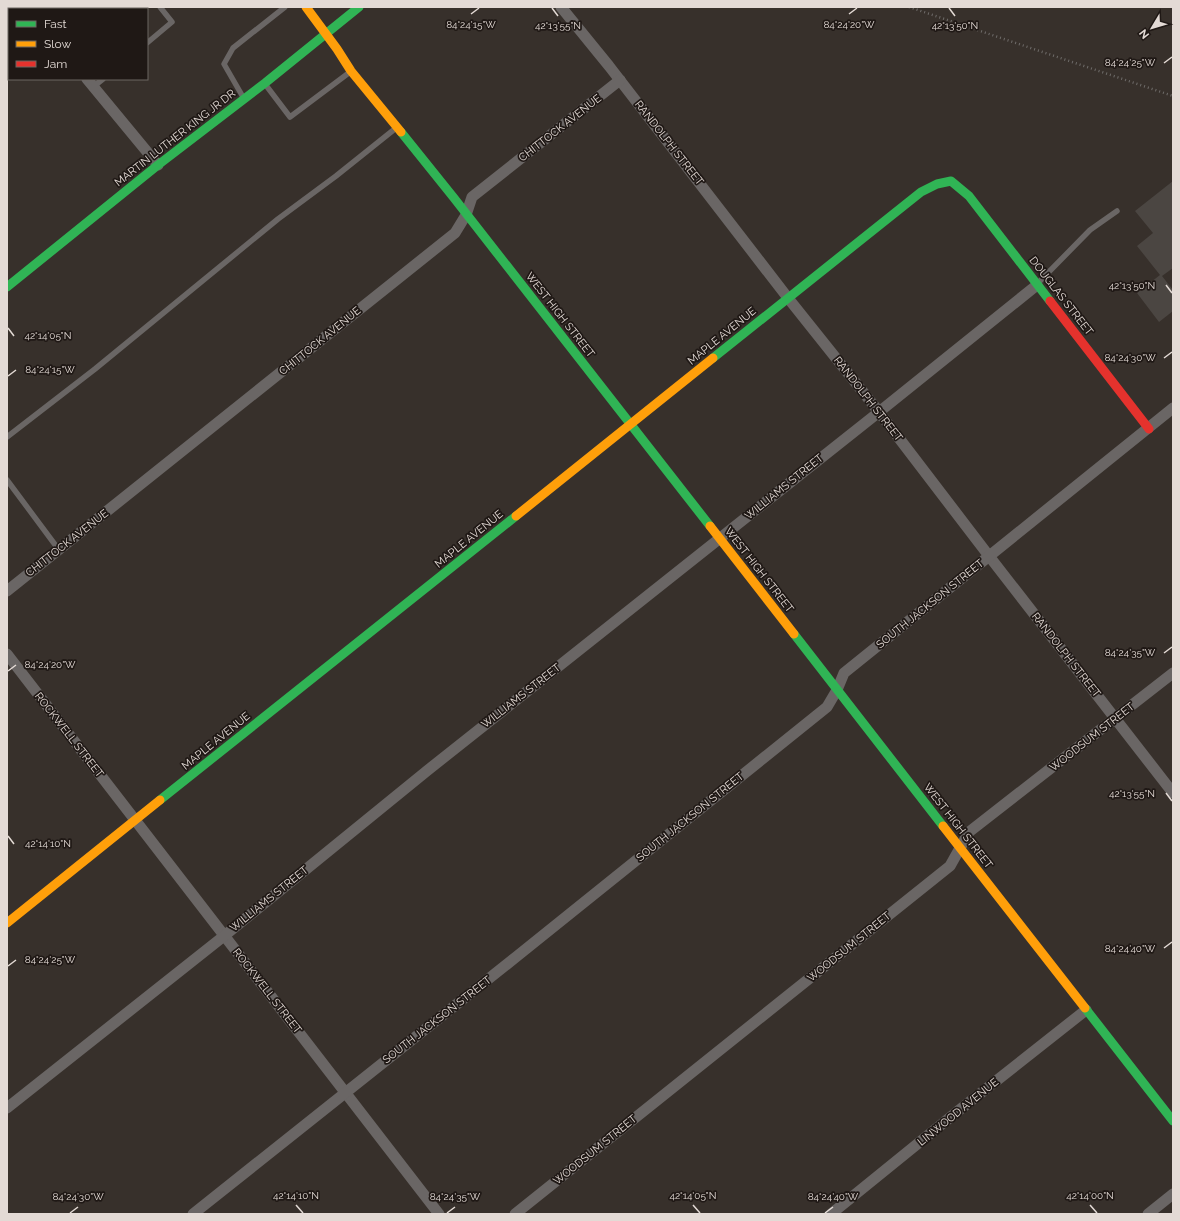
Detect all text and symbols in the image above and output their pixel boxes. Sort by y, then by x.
legend [8,8,148,80]
north arrow [1132,8,1172,48]
text: Fast [44,17,67,31]
text: 84°24'15"W [446,19,496,30]
text: 84°24'20"W [823,19,875,30]
text: 42°13'55"N [535,20,581,31]
text: 42°13'50"N [932,20,978,31]
text: N [1137,27,1152,41]
text: Slow [44,37,71,51]
text: Jam [44,57,67,71]
text: 84°24'25"W [1105,57,1156,68]
street label: MARTIN LUTHER KING JR DR [112,87,238,189]
street label: CHITTOCK AVENUE [516,92,604,164]
street label: RANDOLPH STREET [632,98,706,188]
street label: DOUGLAS STREET [1026,254,1096,338]
street label: WEST HIGH STREET [523,270,597,360]
text: 42°13'50"N [1109,280,1155,291]
street label: CHITTOCK AVENUE [277,304,364,378]
street label: MAPLE AVENUE [685,304,759,367]
text: 42°14'05"N [24,330,72,341]
text: 84°24'30"W [1104,352,1156,363]
street label: RANDOLPH STREET [831,354,905,444]
text: 84°24'15"W [25,364,75,375]
street label: WILLIAMS STREET [742,451,826,523]
street label: CHITTOCK AVENUE [23,507,111,579]
street label: MAPLE AVENUE [432,507,506,570]
street label: WEST HIGH STREET [722,525,796,615]
street label: SOUTH JACKSON STREET [874,556,987,651]
street label: RANDOLPH STREET [1029,610,1103,700]
text: 84°24'35"W [1105,647,1156,658]
text: 84°24'20"W [24,659,76,670]
street label: WILLIAMS STREET [479,661,563,731]
street label: ROCKWELL STREET [32,690,106,780]
street label: WOODSUM STREET [1047,700,1137,774]
street label: MAPLE AVENUE [179,709,253,772]
street label: SOUTH JACKSON STREET [634,769,747,864]
street label: WEST HIGH STREET [921,781,995,871]
text: 42°13'55"N [1109,788,1155,799]
text: 42°14'10"N [25,838,71,849]
street label: WILLIAMS STREET [227,863,311,935]
street label: WOODSUM STREET [805,909,894,985]
text: 84°24'40"W [1105,943,1156,954]
street label: ROCKWELL STREET [230,946,304,1036]
text: 84°24'25"W [25,954,76,965]
street label: SOUTH JACKSON STREET [380,973,494,1066]
street label: LINWOOD AVENUE [915,1075,1001,1149]
street label: WOODSUM STREET [551,1112,640,1188]
text: 42°14'10"N [273,1190,319,1201]
text: 42°14'05"N [669,1190,717,1201]
text: 42°14'00"N [1066,1190,1114,1201]
text: 84°24'30"W [52,1191,104,1202]
text: 84°24'35"W [430,1191,481,1202]
text: 84°24'40"W [808,1191,859,1202]

